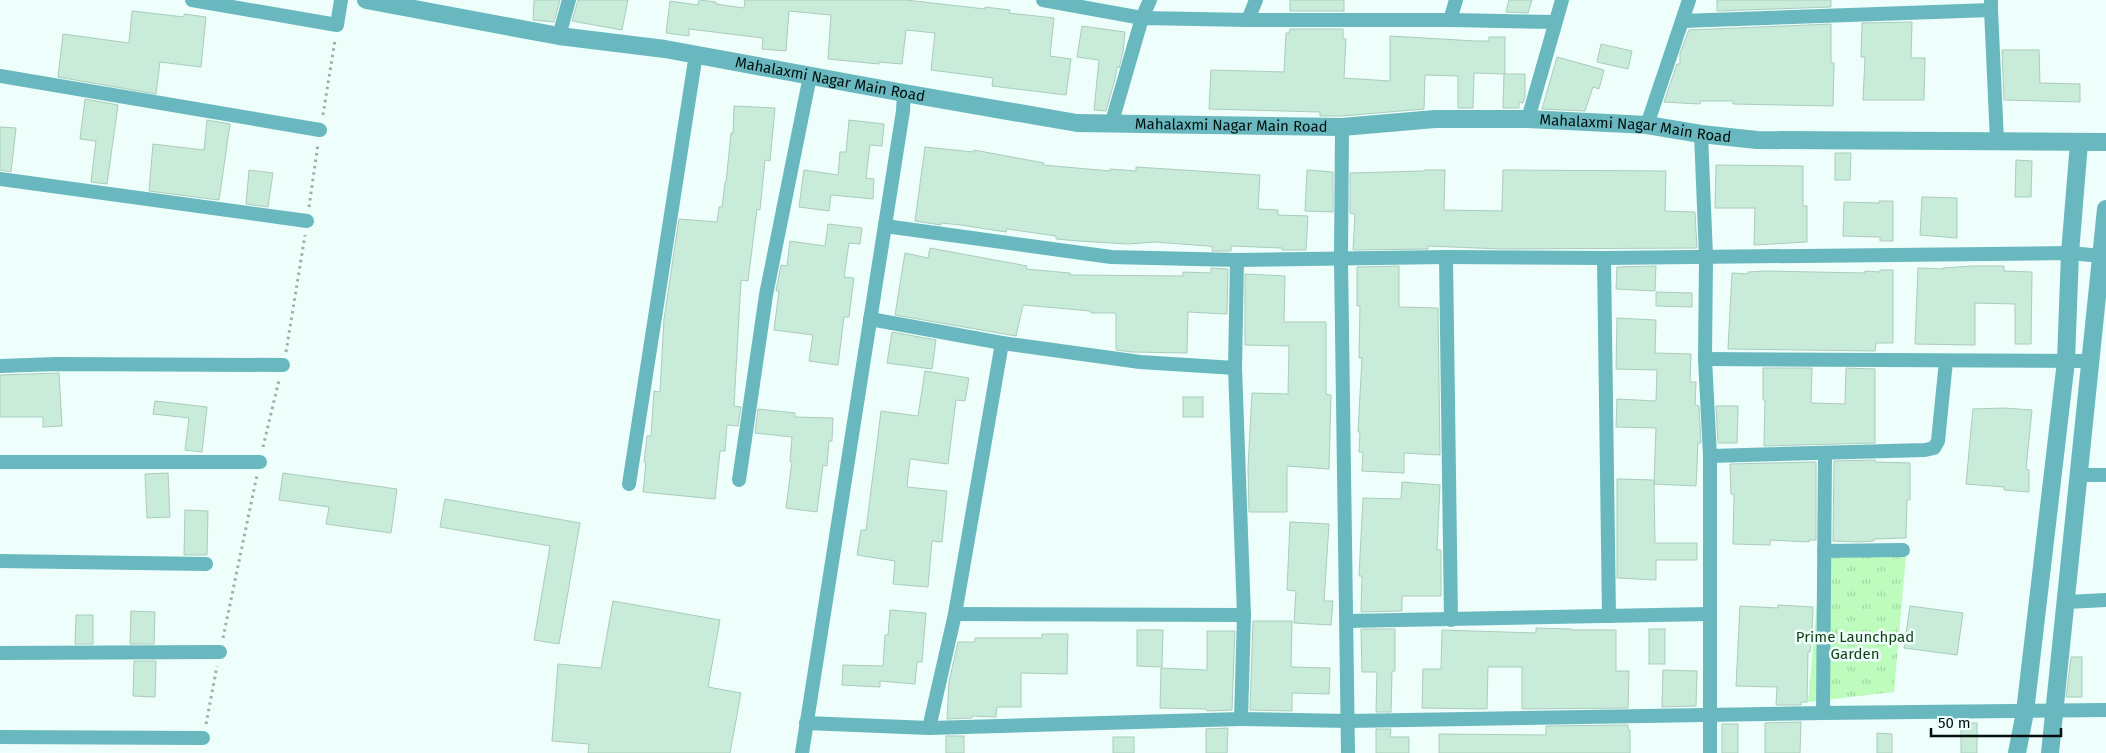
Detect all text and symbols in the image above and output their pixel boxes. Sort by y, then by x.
street label: Mahalaxmi Nagar Main Road [734,53,926,105]
street label: Mahalaxmi Nagar Main Road [1539,111,1732,146]
street label: Mahalaxmi Nagar Main Road [1135,115,1328,136]
park label: Prime Launchpad Garden [1796,628,1914,663]
scale bar [1931,706,2061,738]
text: 50 m [1938,714,1971,732]

